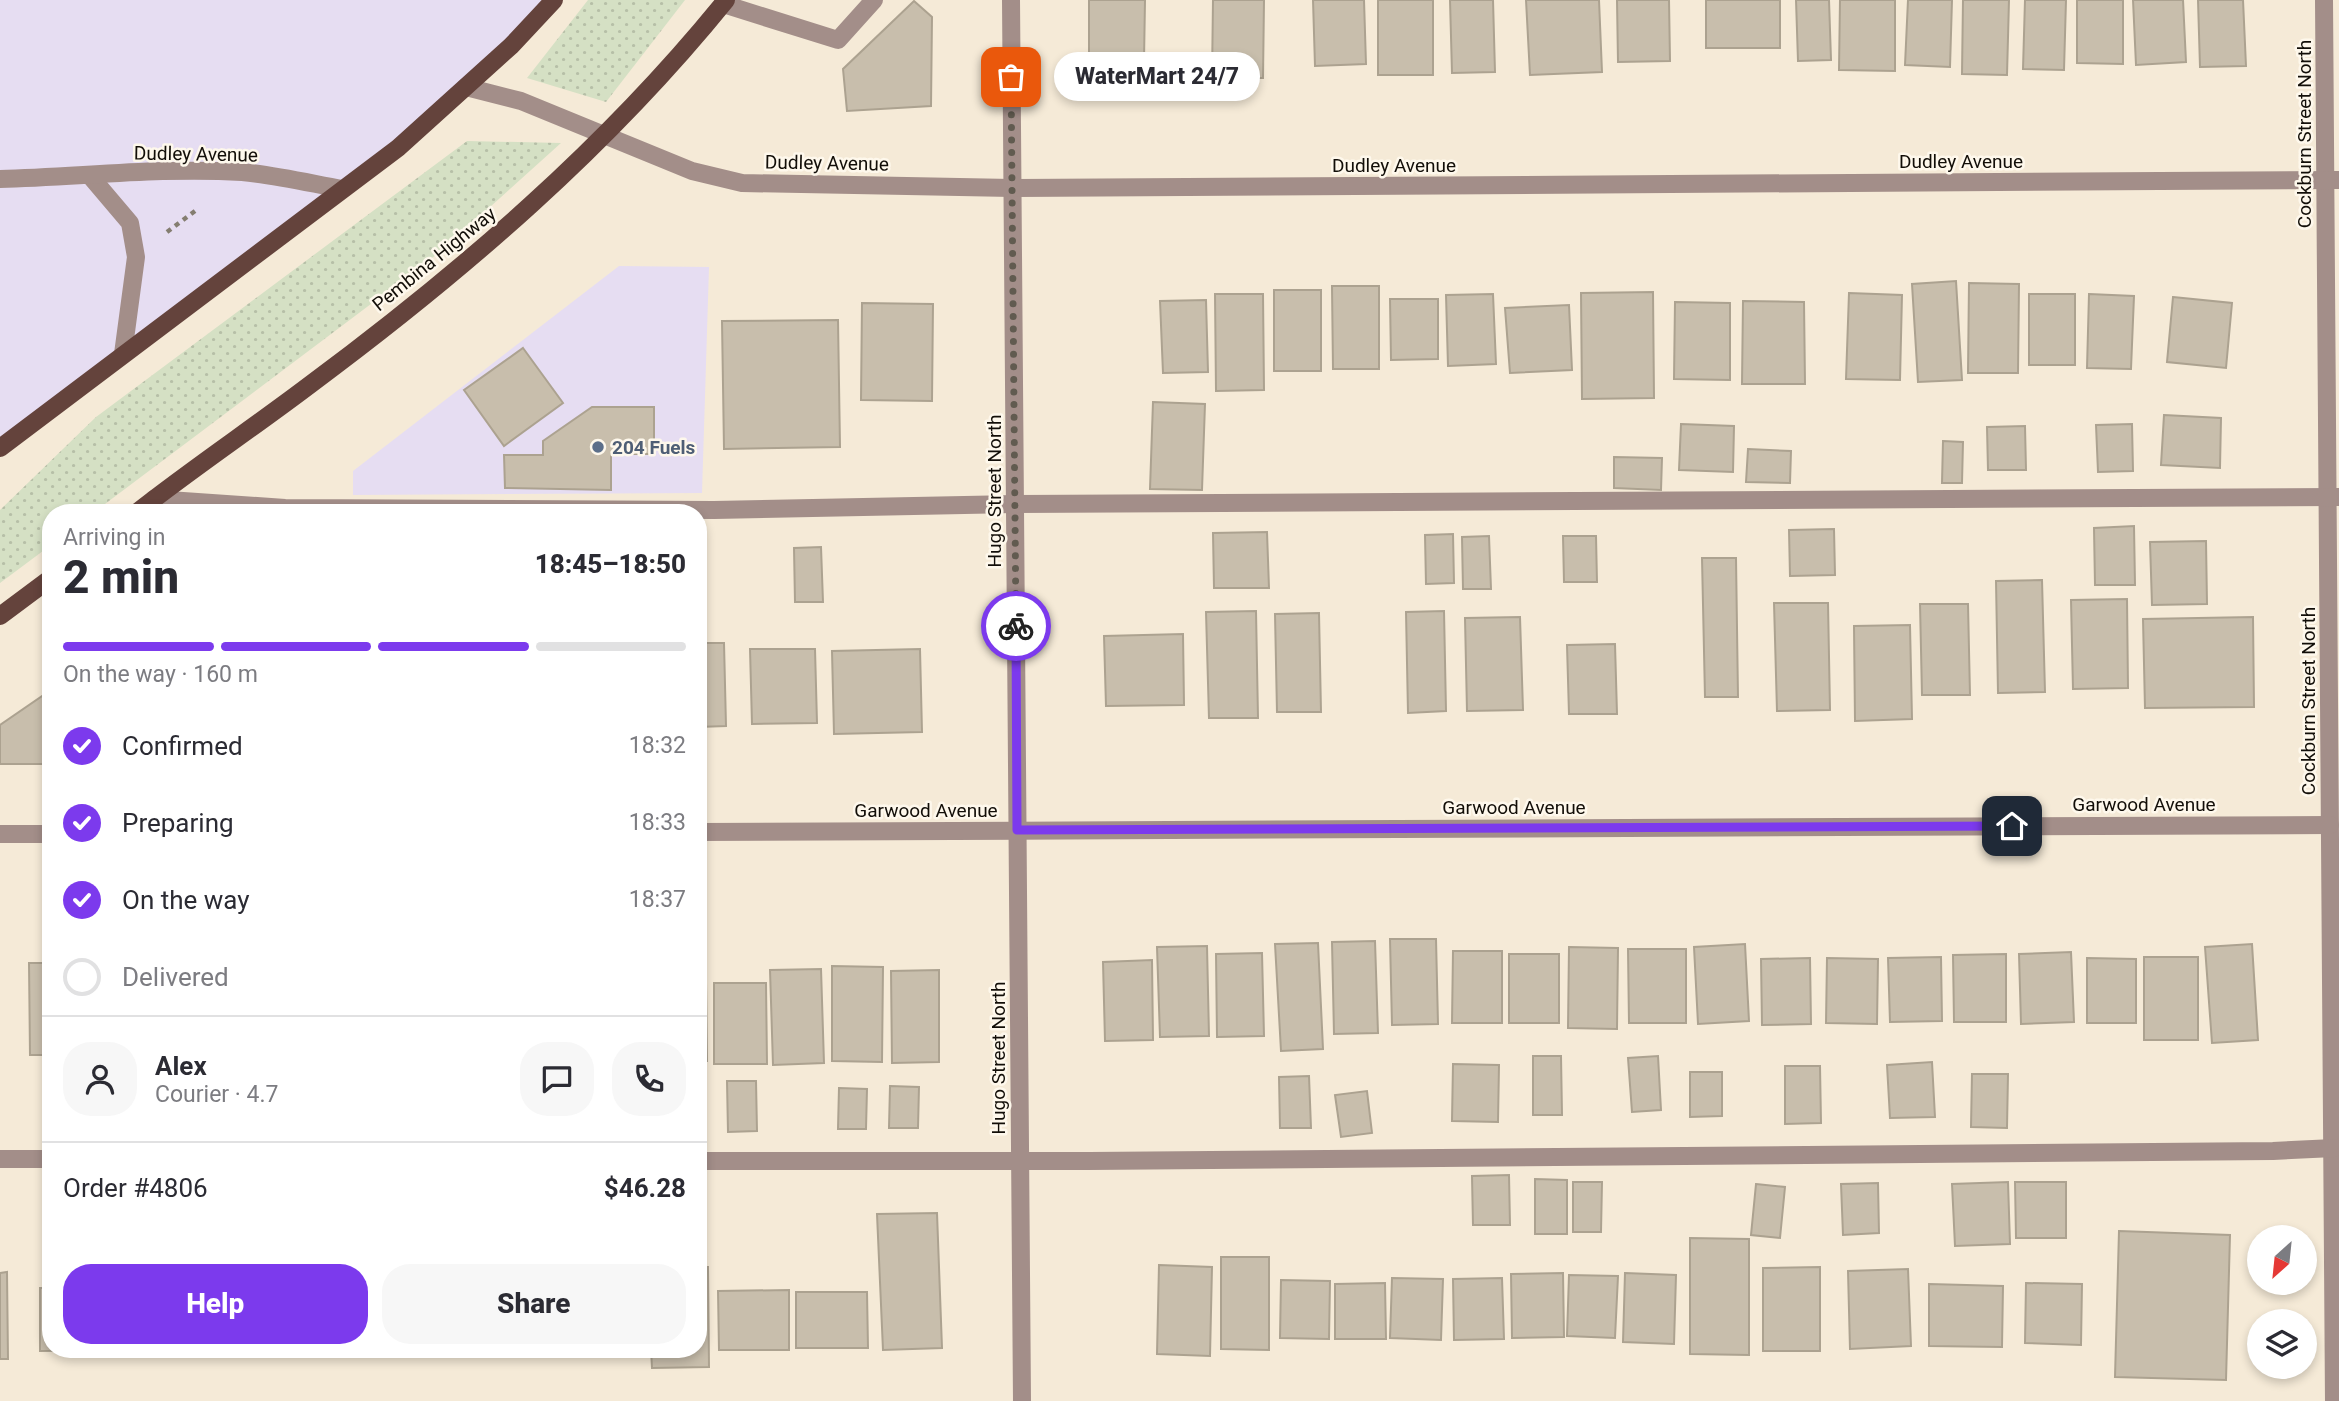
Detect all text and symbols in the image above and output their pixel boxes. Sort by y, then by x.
street label: Cockburn Street North [2293,40,2316,228]
pin [981,47,1041,107]
callout: WaterMart 24/7 [1053,52,1260,102]
icon: bag [992,58,1030,96]
text: WaterMart 24/7 [1075,63,1239,90]
street label: Dudley Avenue [134,141,258,167]
street label: Dudley Avenue [765,150,889,176]
street label: Dudley Avenue [1899,150,2023,173]
street label: Dudley Avenue [1332,154,1456,177]
street label: Pembina Highway [368,202,500,316]
street label: Hugo Street North [983,414,1006,568]
place label: 204 Fuels [612,436,696,459]
marker: 204 Fuels [590,439,606,455]
text: Arriving in [63,524,166,551]
text: 18:45–18:50 [535,549,686,579]
text: 2 min [63,550,179,604]
courier [981,591,1051,661]
icon: bike [997,607,1035,645]
street label: Cockburn Street North [2297,607,2320,795]
text: On the way · 160 m [63,661,258,688]
icon: check [63,727,101,765]
text: Confirmed [122,731,243,761]
text: 18:32 [629,732,686,759]
street label: Garwood Avenue [2072,793,2216,816]
street label: Garwood Avenue [1442,796,1586,819]
pin [1982,796,2042,856]
street label: Garwood Avenue [854,799,998,822]
icon: check [63,804,101,842]
icon: home [1993,807,2031,845]
text: Preparing [122,808,234,838]
text: 18:33 [629,809,686,836]
icon: check [63,881,101,919]
text: On the way [122,885,250,915]
text: 18:37 [629,886,686,913]
text: Delivered [122,962,229,992]
street label: Hugo Street North [987,981,1010,1135]
button: person [63,1042,137,1116]
button: chat [520,1042,594,1116]
button: phone [612,1042,686,1116]
text: Alex [155,1051,207,1081]
text: Courier · 4.7 [155,1081,278,1108]
text: Order #4806 [63,1173,208,1203]
text: $46.28 [604,1173,686,1203]
north arrow [2247,1225,2317,1295]
map controls [2247,1225,2317,1379]
button: Help [63,1264,368,1344]
button: Share [382,1264,686,1344]
button: layers [2247,1309,2317,1379]

